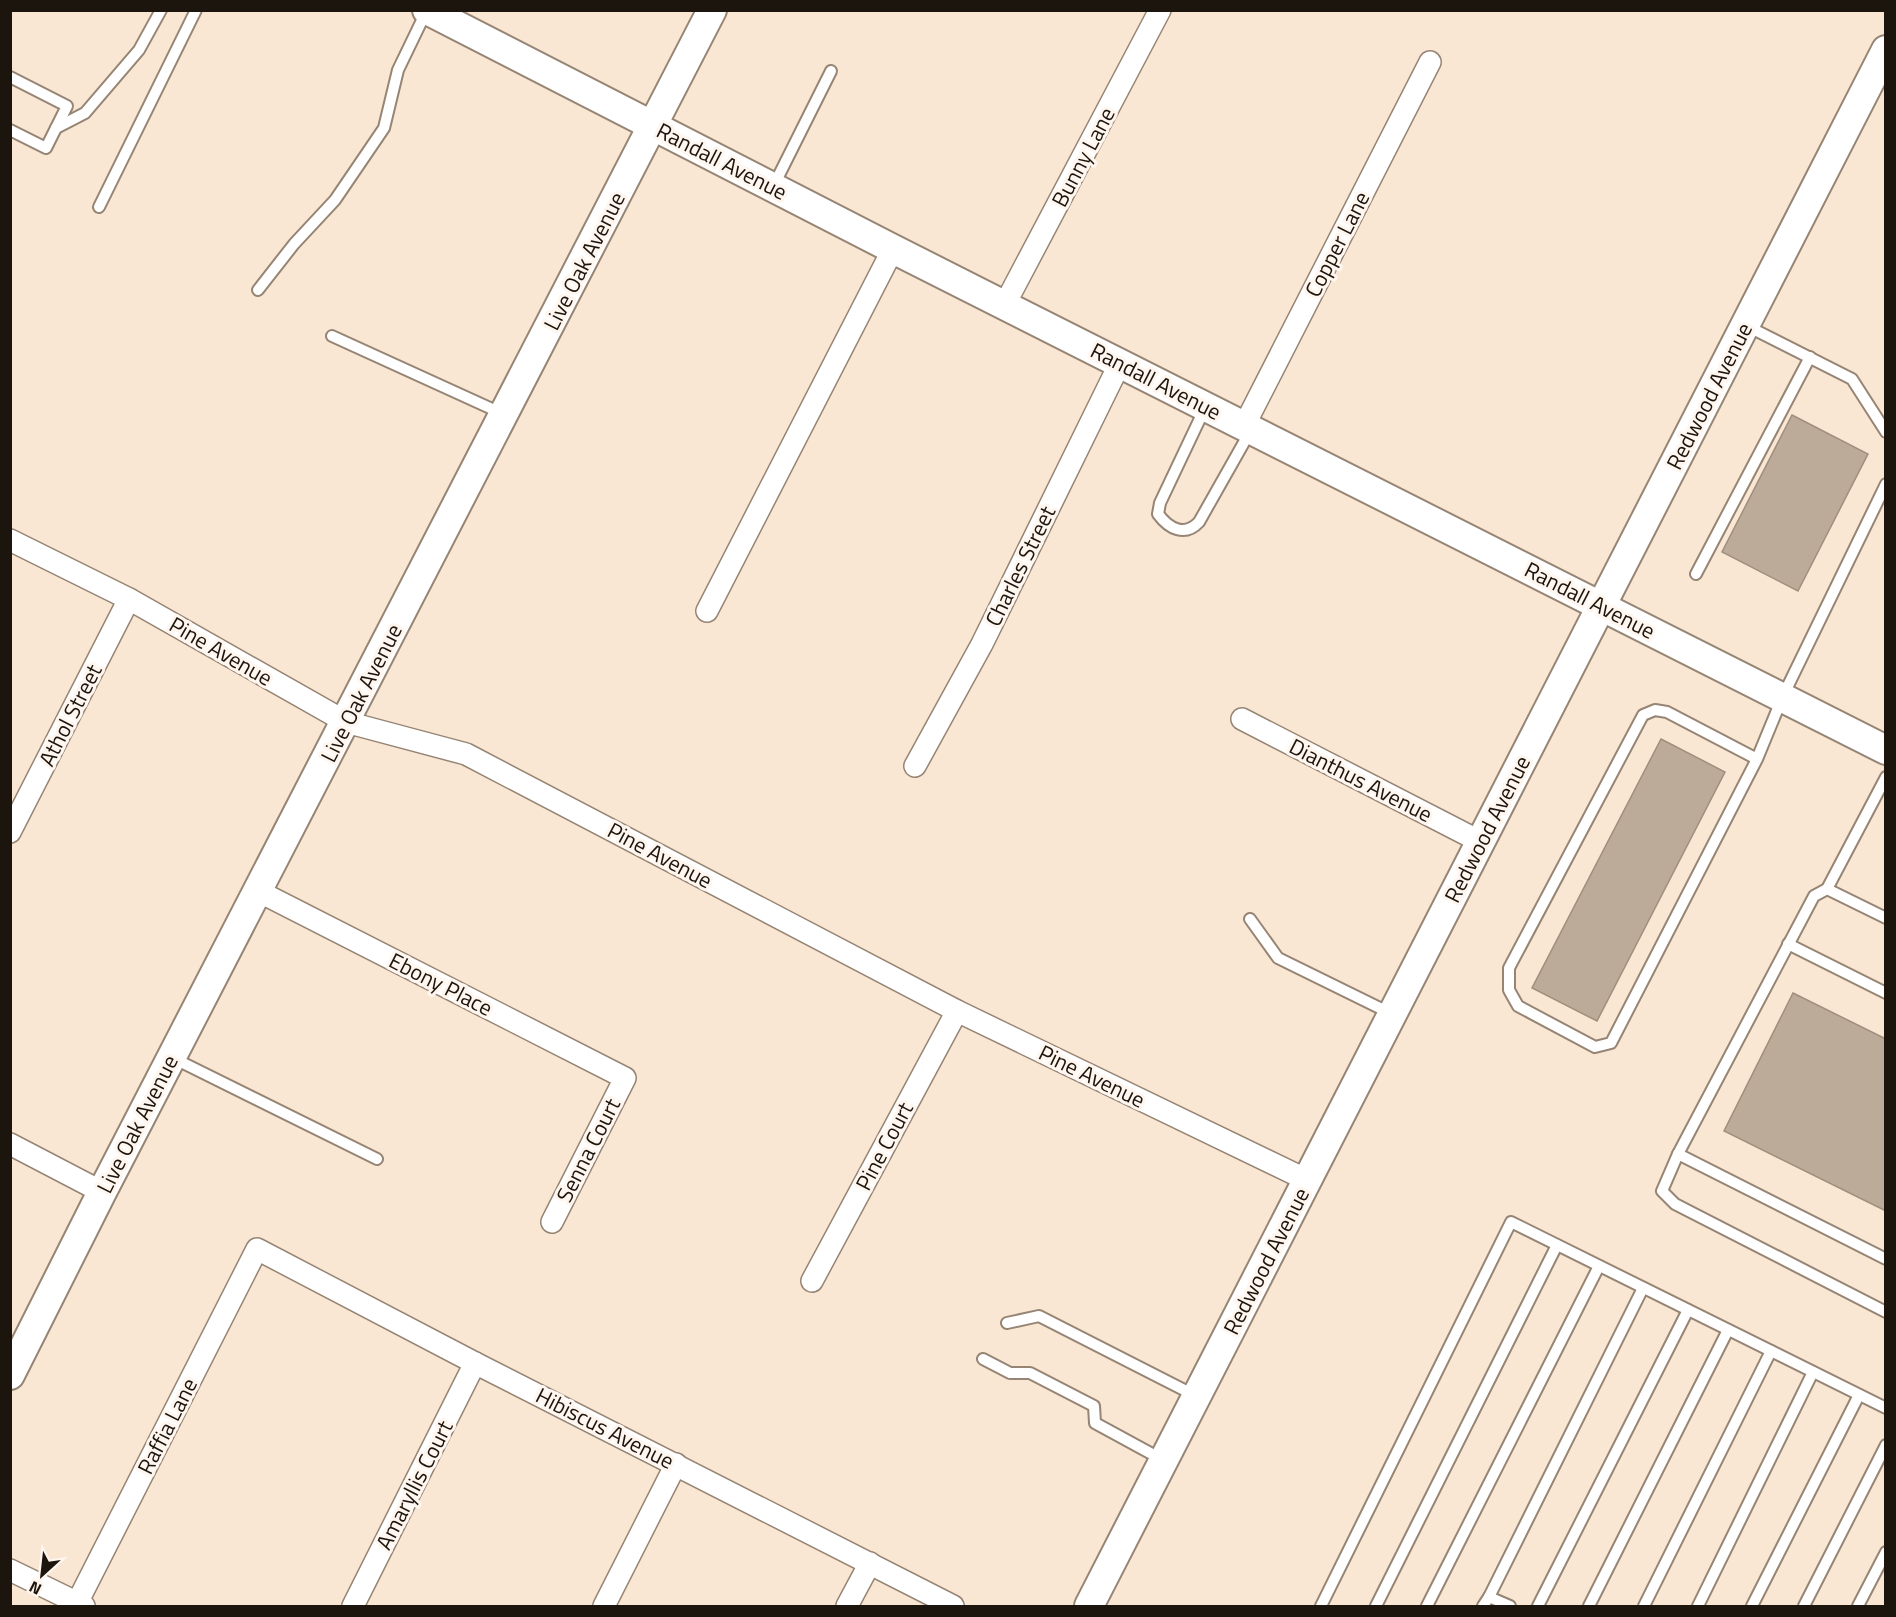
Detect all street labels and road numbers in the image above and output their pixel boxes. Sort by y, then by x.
street label: Bunny Lane [1042,101,1124,213]
street label: Randall Avenue [651,113,793,209]
street label: Copper Lane [1296,185,1378,303]
street label: Live Oak Avenue [534,186,634,336]
street label: Redwood Avenue [1657,316,1761,476]
street label: Randall Avenue [1085,333,1227,429]
street label: Charles Street [976,500,1064,632]
street label: Randall Avenue [1519,552,1661,648]
street label: Pine Avenue [163,608,279,694]
street label: Live Oak Avenue [311,618,411,768]
street label: Athol Street [30,658,110,772]
street label: Dianthus Avenue [1283,729,1439,831]
street label: Redwood Avenue [1435,749,1539,909]
street label: Pine Avenue [601,813,719,897]
street label: Ebony Place [383,943,499,1025]
street label: Pine Avenue [1033,1036,1151,1116]
street label: Live Oak Avenue [87,1049,187,1199]
street label: Senna Court [547,1092,629,1208]
street label: Pine Court [846,1095,922,1196]
street label: Redwood Avenue [1214,1181,1318,1341]
street label: Raffia Lane [128,1372,206,1480]
street label: Hibiscus Avenue [530,1378,680,1478]
street label: Amaryllis Court [367,1414,461,1556]

